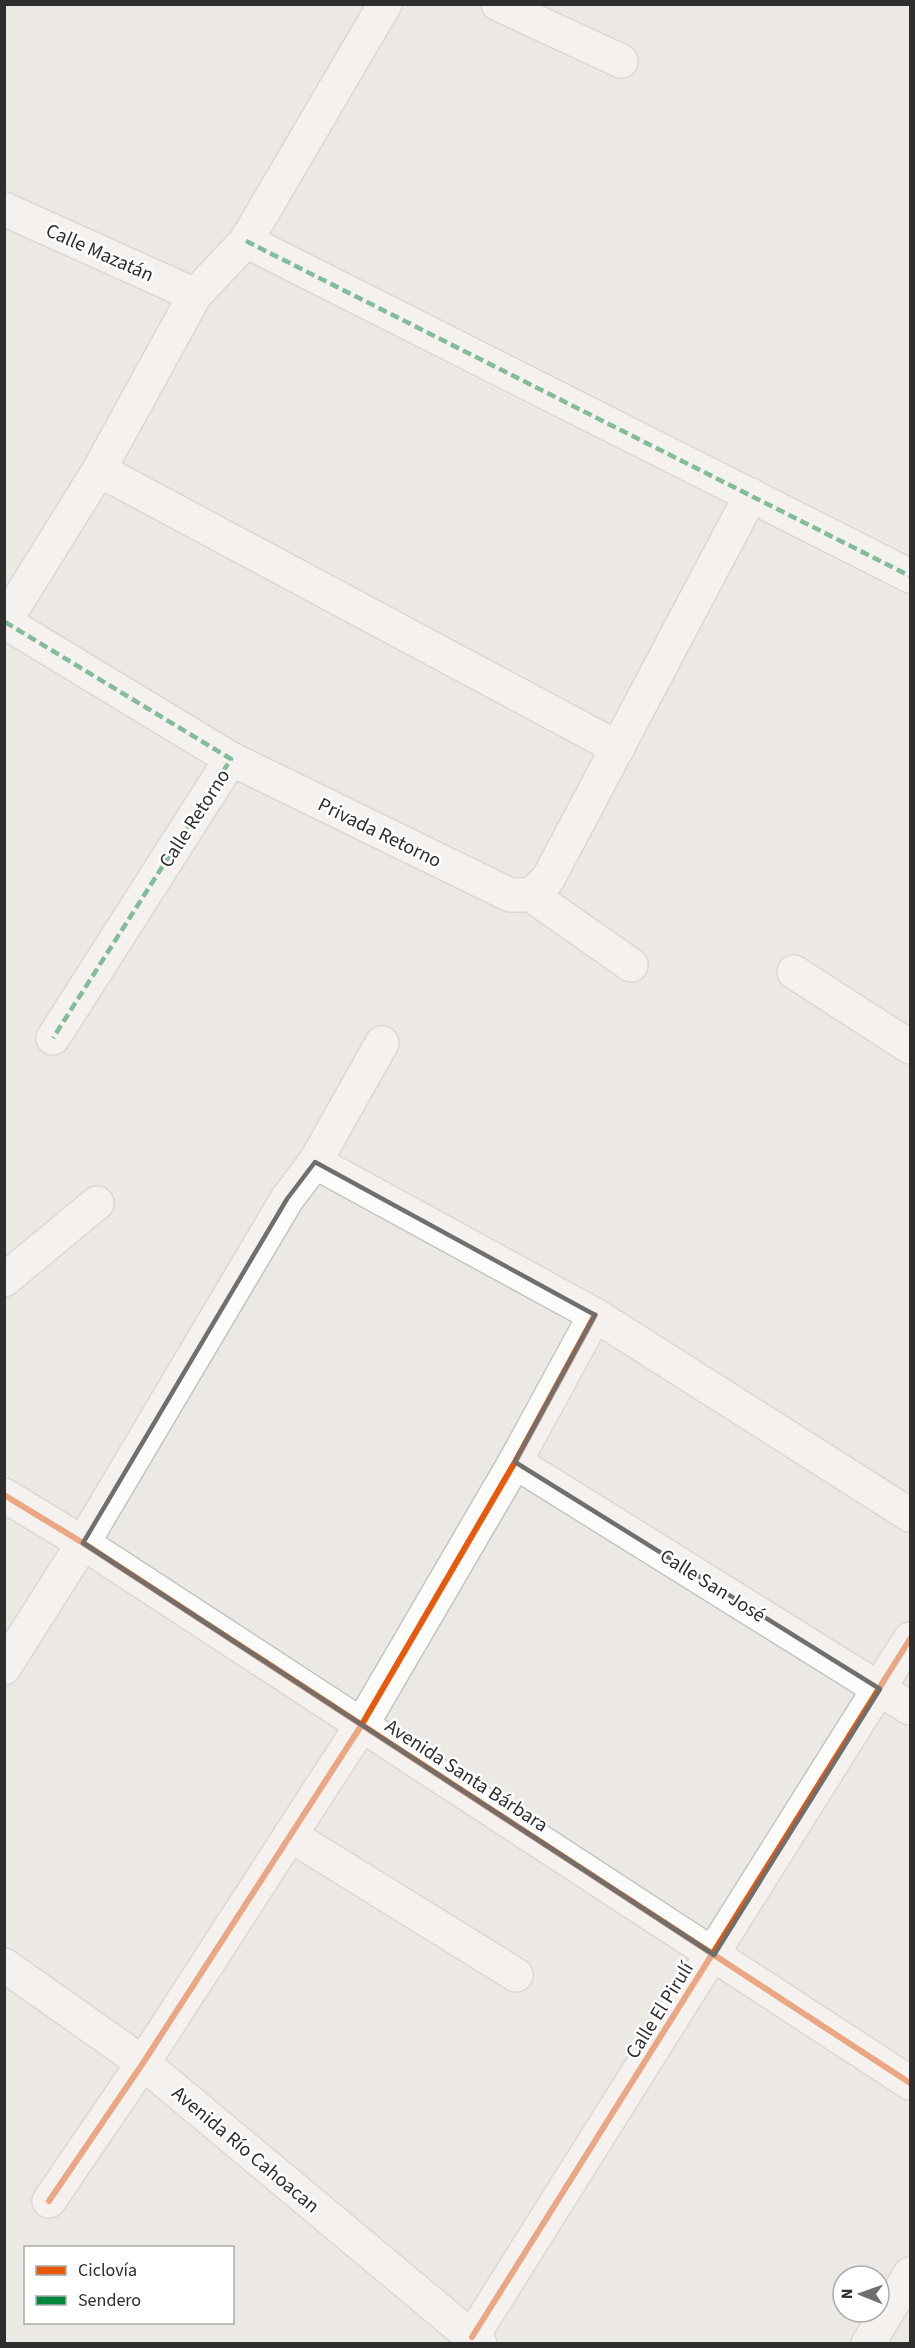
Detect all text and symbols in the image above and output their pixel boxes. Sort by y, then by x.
street label: Calle Mazatán [41,217,158,289]
street label: Calle Retorno [152,764,237,873]
street label: Privada Retorno [313,791,446,875]
street label: Calle San José [654,1542,771,1630]
street label: Avenida Santa Bárbara [379,1713,553,1839]
street label: Calle El Pirulí [619,1956,701,2064]
street label: Avenida Río Cahoacan [165,2080,325,2220]
legend [24,2246,234,2324]
text: Ciclovía [78,2258,137,2283]
north arrow [831,2264,891,2324]
text: Sendero [78,2288,141,2313]
text: N [836,2288,858,2299]

